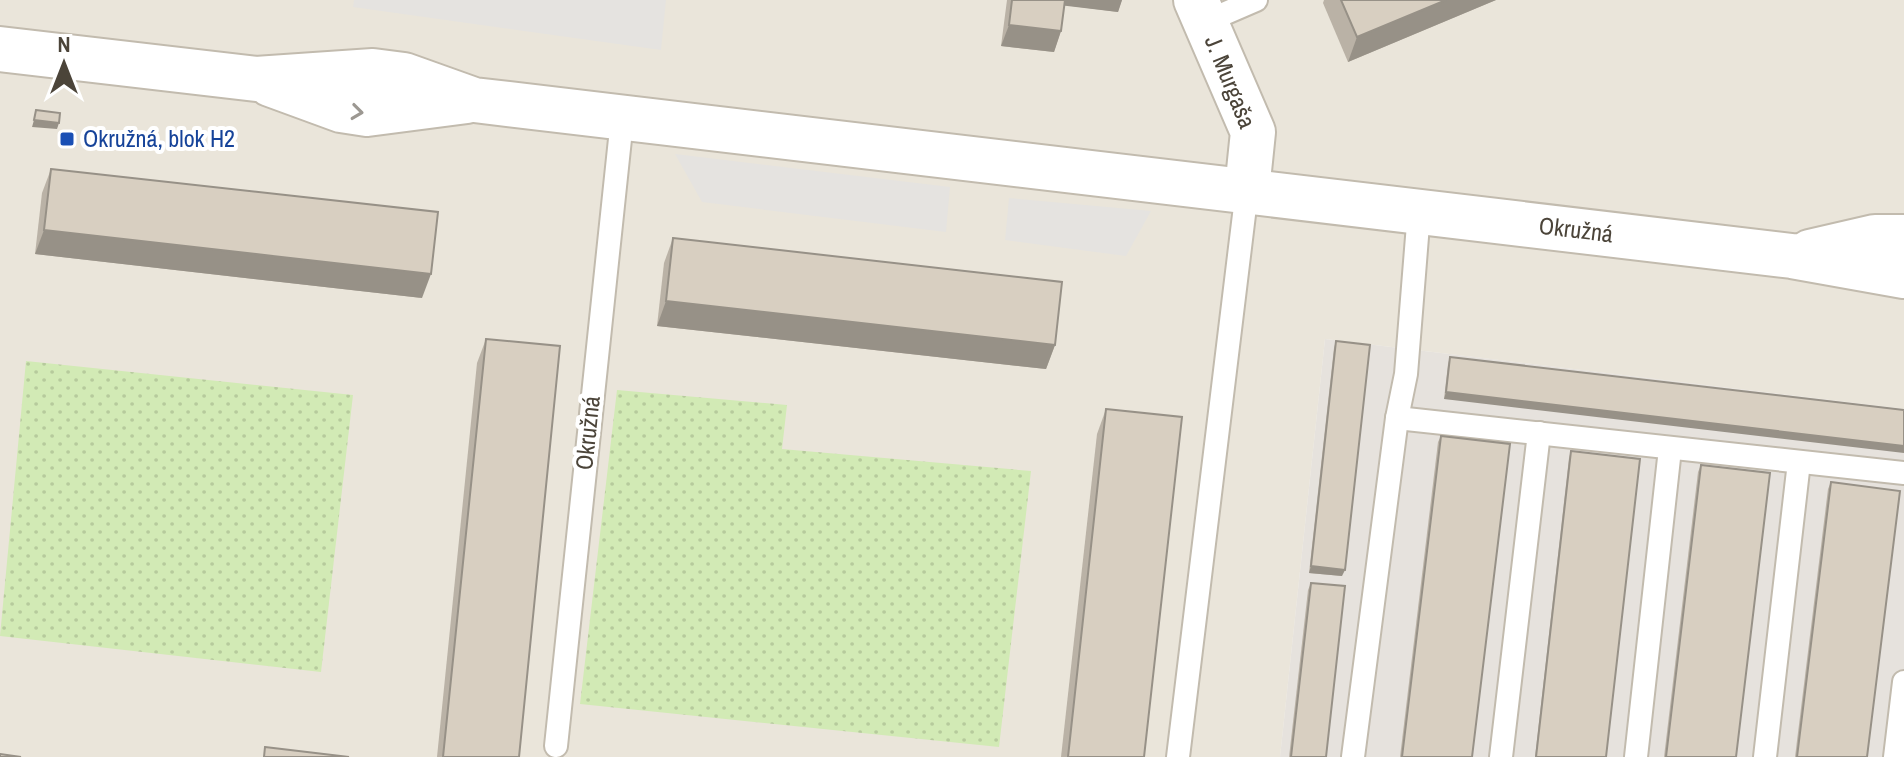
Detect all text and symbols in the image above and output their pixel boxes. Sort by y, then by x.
north arrow [24,24,104,104]
text: N [57,29,71,59]
street label: J. Murgaša [1198,31,1264,133]
one-way arrow [350,103,364,120]
place label: Okružná, blok H2 [83,122,235,154]
marker: Okružná, blok H2 [58,130,76,148]
street label: Okružná [1537,209,1615,249]
street label: Okružná [567,394,607,472]

